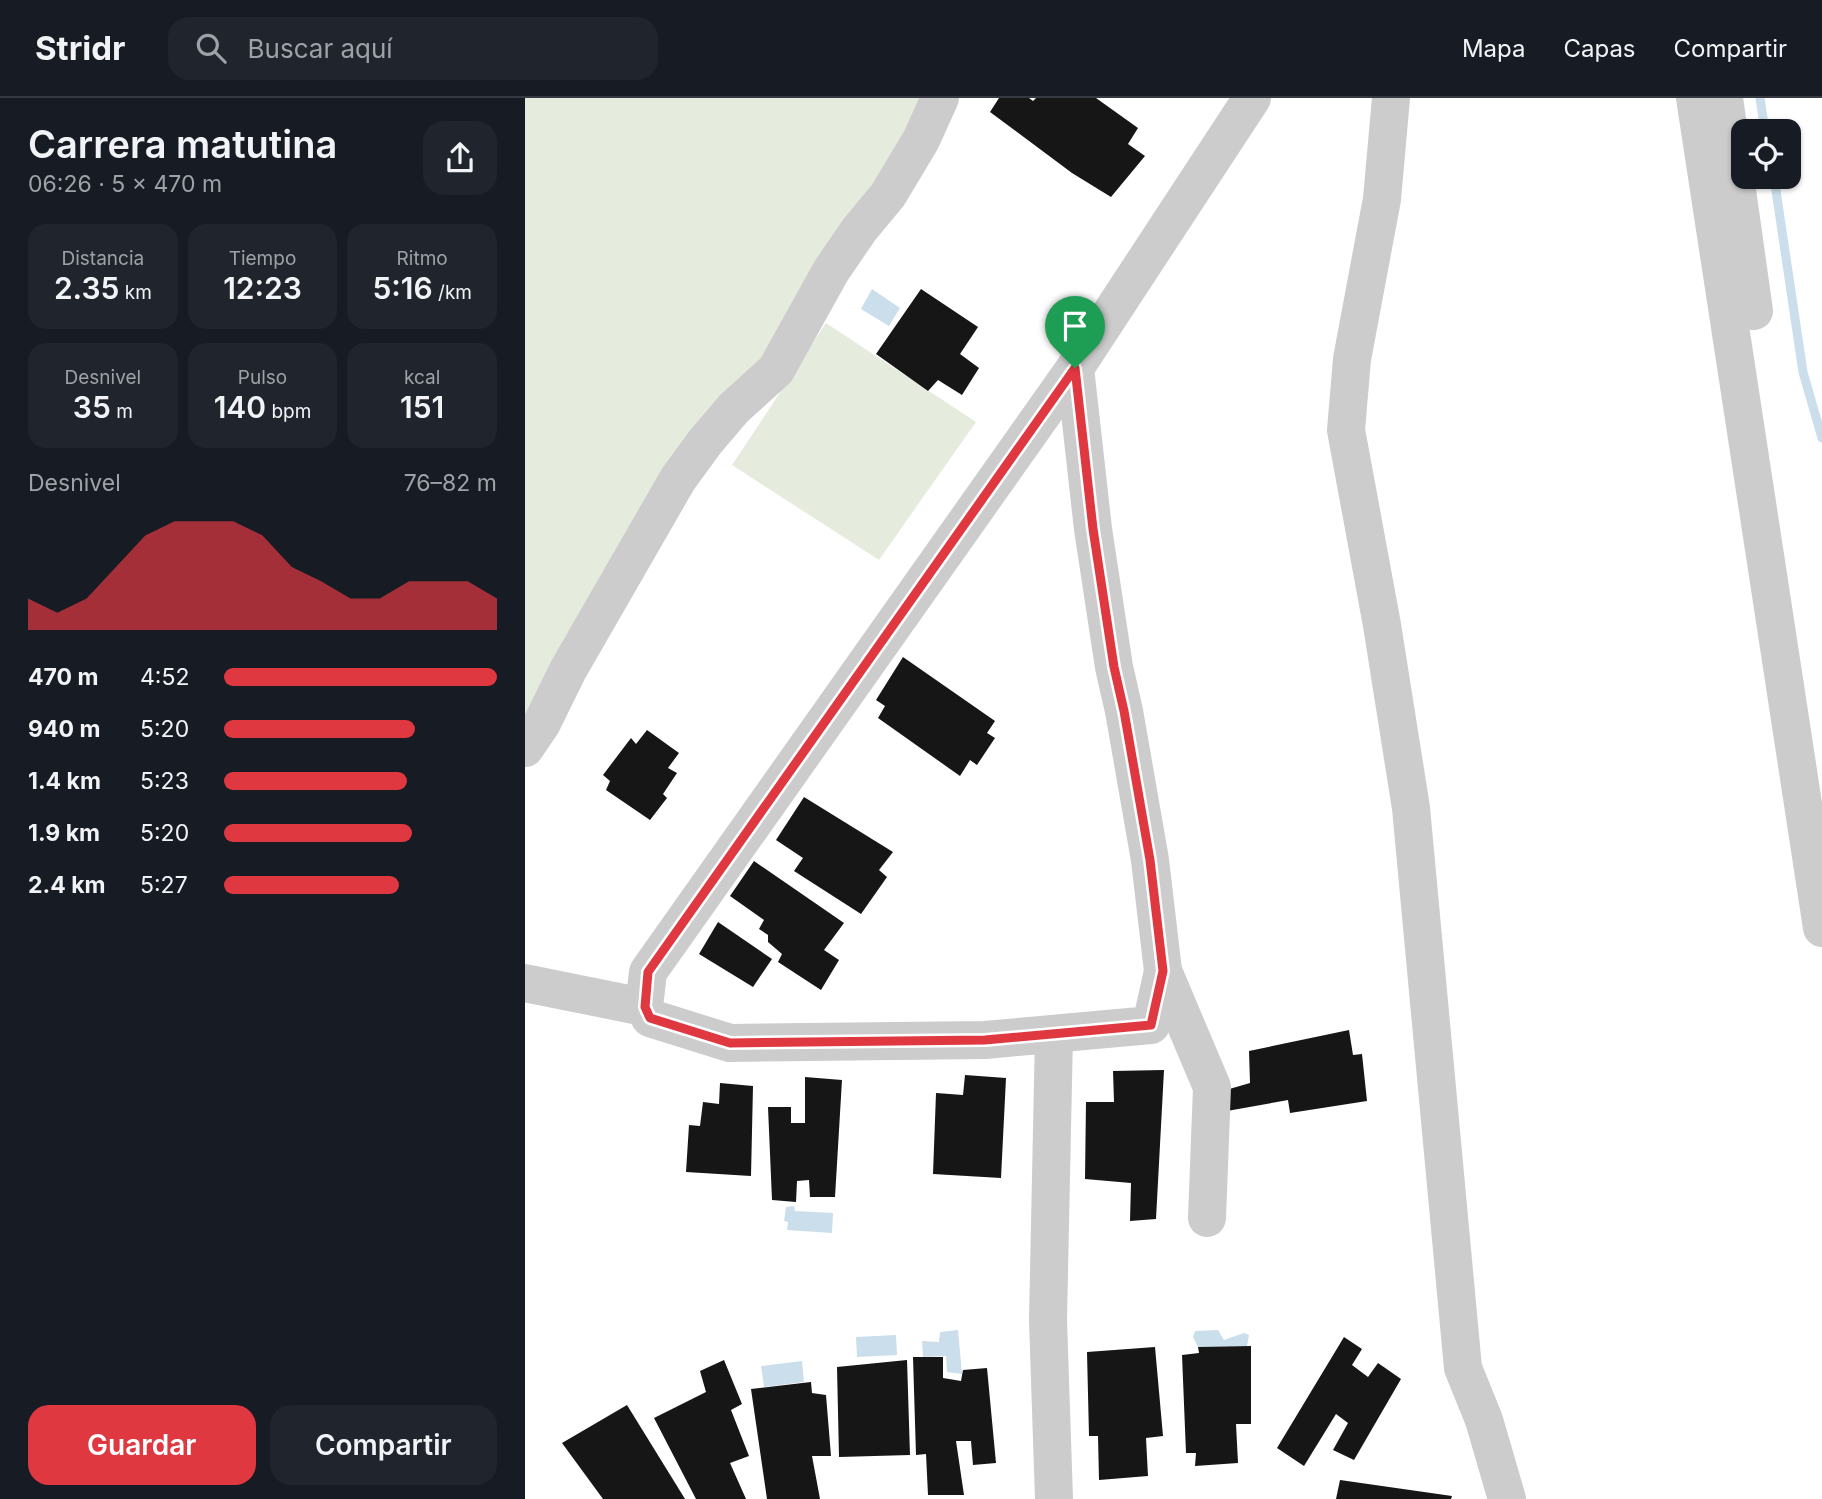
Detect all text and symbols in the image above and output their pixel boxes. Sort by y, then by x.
search box [168,17,658,80]
text: Stridr [35,28,126,68]
icon: search [192,29,230,67]
text: Buscar aquí [248,33,393,64]
text: Mapa [1462,34,1525,63]
text: Capas [1563,34,1636,63]
text: Compartir [1674,34,1787,63]
map controls [1731,119,1801,189]
button: locate [1731,119,1801,189]
text: Carrera matutina [28,121,337,167]
button: share [423,121,497,195]
text: 06:26 · 5 × 470 m [28,170,222,198]
text: Distancia [61,247,144,270]
text: Tiempo [229,247,296,270]
text: Ritmo [397,247,448,270]
text: 2.35 [54,270,119,306]
text: 12:23 [223,270,302,306]
text: 5:16 [372,270,433,306]
text: km [119,281,152,304]
text: /km [433,281,472,304]
pin [1045,296,1105,368]
icon: arrive [1056,307,1094,345]
text: Desnivel [65,366,141,389]
text: Pulso [238,366,287,389]
text: kcal [404,366,440,389]
text: 35 [73,389,111,425]
text: 140 [214,389,266,425]
text: 151 [400,389,444,425]
text: m [111,400,133,423]
text: bpm [266,400,311,423]
text: Desnivel [28,469,121,497]
text: 76–82 m [404,469,497,497]
text: 470 m [28,663,99,691]
text: 4:52 [140,663,190,691]
text: 940 m [28,715,100,743]
text: 5:20 [140,715,189,743]
text: 1.4 km [28,767,101,795]
text: 5:23 [140,767,189,795]
text: 1.9 km [28,819,100,847]
text: 5:20 [140,819,189,847]
text: 2.4 km [28,871,106,899]
text: 5:27 [140,871,188,899]
button: Guardar [28,1405,256,1485]
button: Compartir [270,1405,497,1485]

